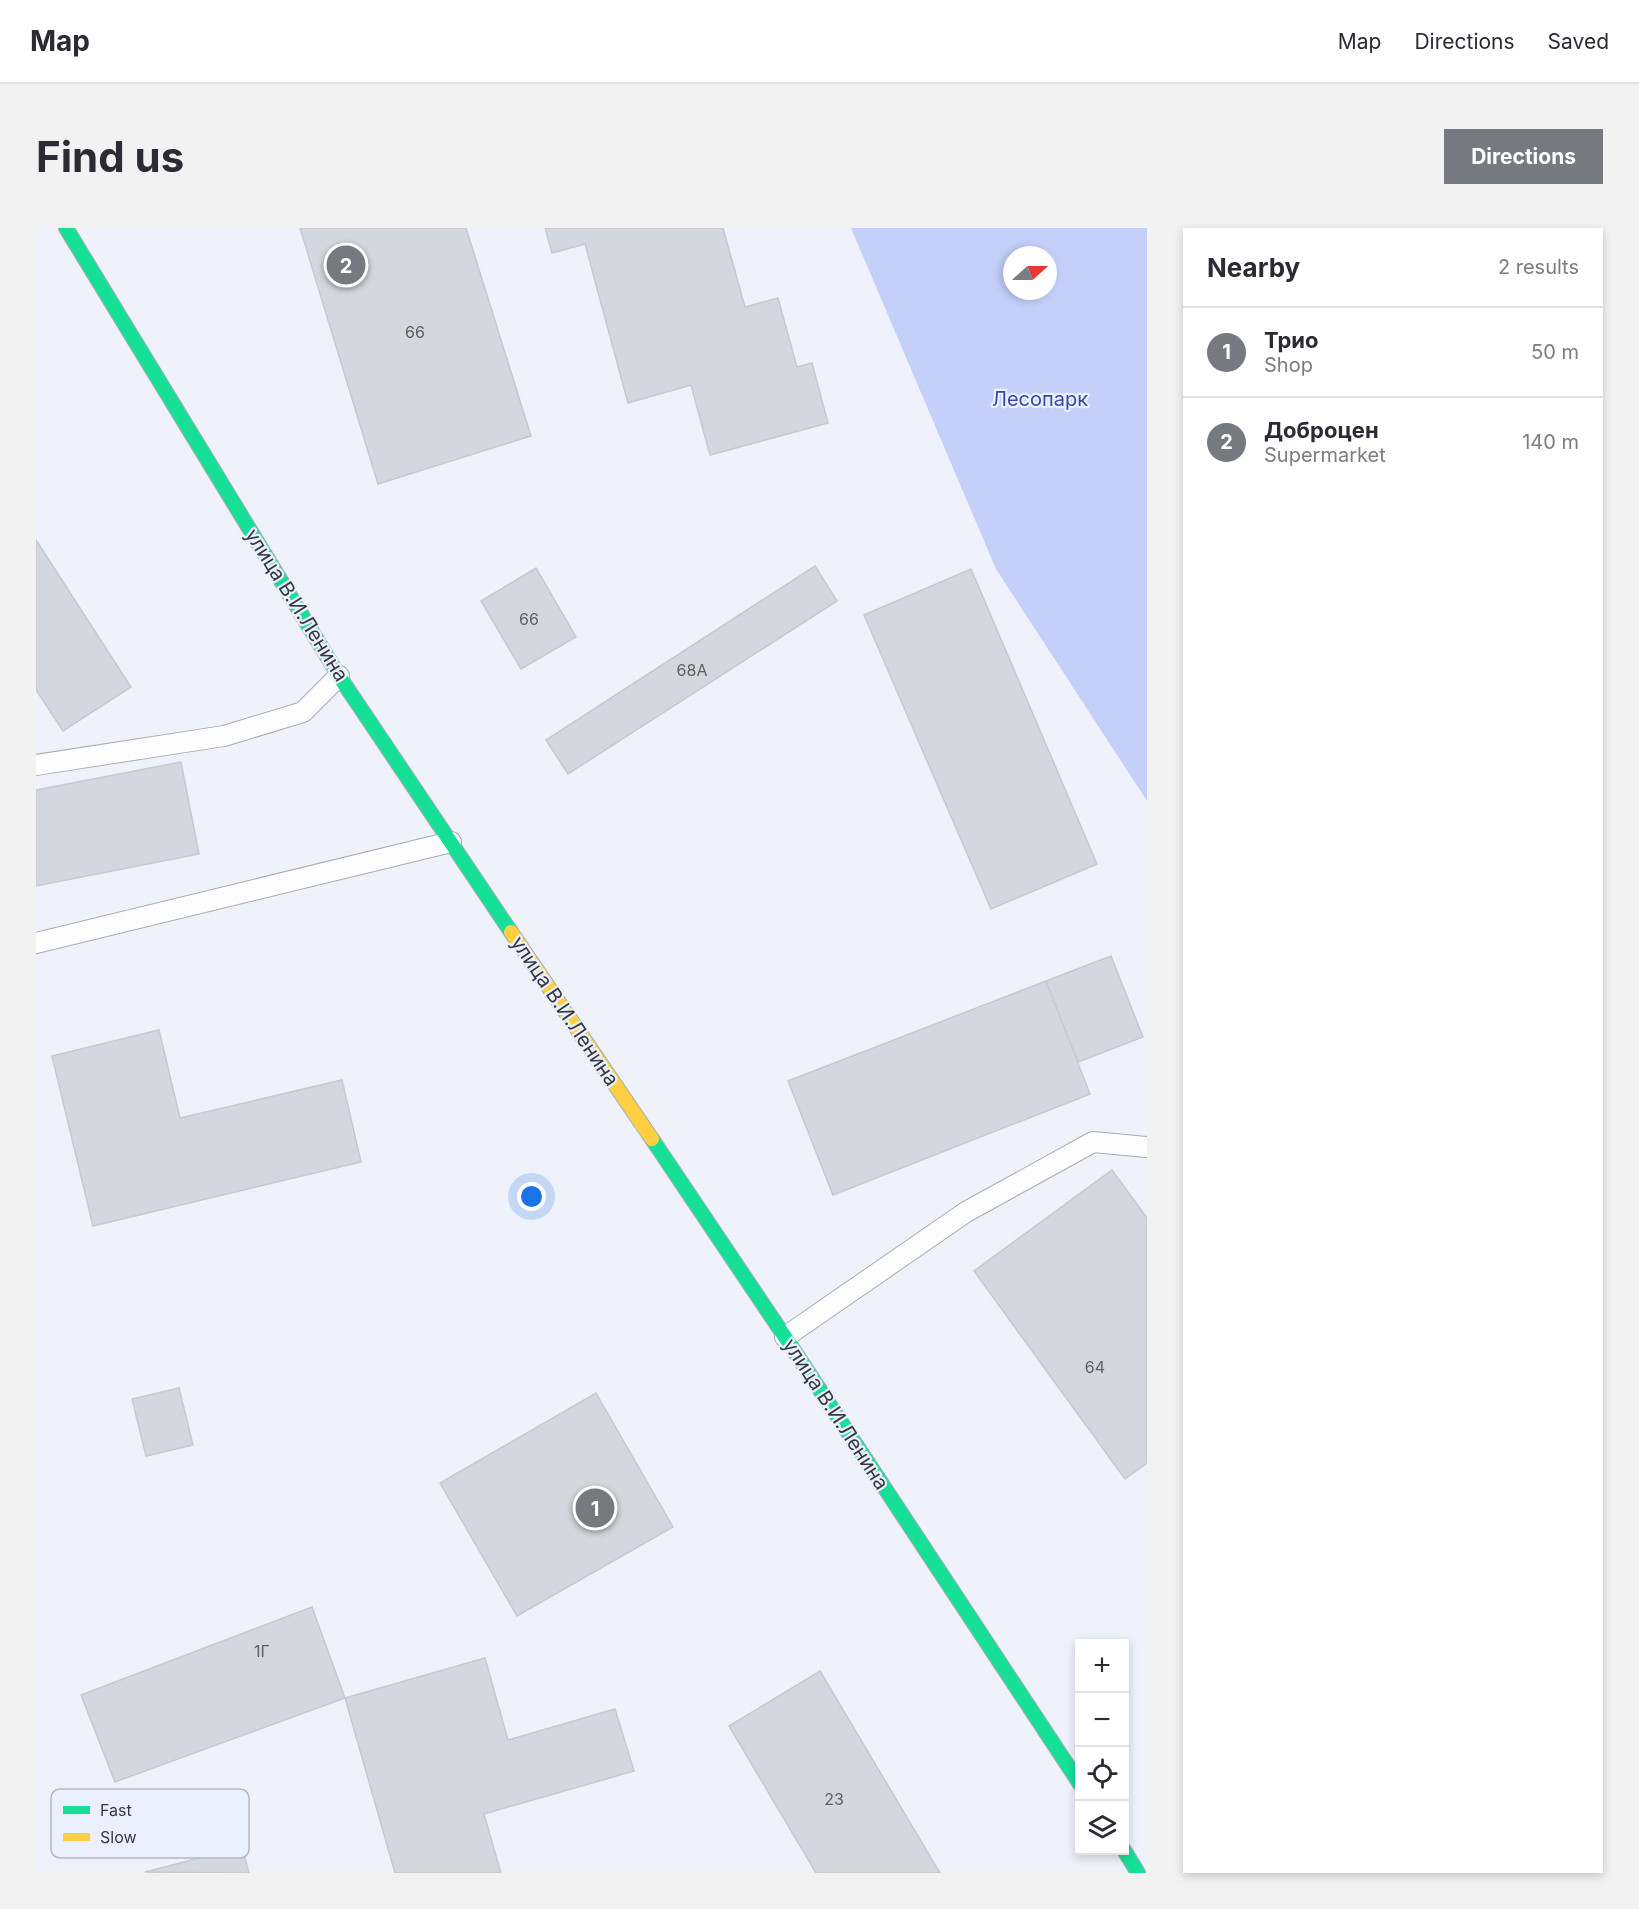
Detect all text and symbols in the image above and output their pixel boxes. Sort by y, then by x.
text: Map [30,24,90,58]
text: Map [1338,29,1381,54]
text: Directions [1414,29,1515,54]
text: Saved [1548,29,1609,54]
button: Directions [1444,129,1603,184]
text: Find us [36,131,184,182]
pin: 2 [326,243,366,288]
north arrow [1003,246,1057,300]
text: Nearby [1207,252,1300,283]
text: 2 results [1498,255,1579,279]
house number: 66 [405,322,425,342]
text: Трио [1264,327,1319,353]
text: 1 [1222,340,1231,364]
text: 50 m [1531,340,1579,364]
text: Shop [1264,353,1313,377]
park label: Лесопарк [992,387,1088,411]
text: Доброцен [1264,417,1379,443]
text: 2 [1220,430,1233,454]
text: 140 m [1522,430,1579,454]
text: Supermarket [1264,443,1386,467]
street label: улица В.И.Ленина [240,524,354,686]
house number: 66 [519,609,539,629]
house number: 68А [677,660,707,680]
street label: улица В.И.Ленина [506,932,624,1090]
your location [517,1182,546,1211]
street label: улица В.И.Ленина [778,1334,894,1494]
house number: 64 [1085,1357,1105,1377]
pin: 1 [576,1486,614,1530]
map controls [1075,1639,1129,1855]
button: + [1075,1639,1129,1693]
house number: 1Г [254,1641,270,1661]
button: − [1075,1693,1129,1747]
button: locate [1075,1747,1129,1801]
legend [51,1789,249,1858]
house number: 23 [824,1789,844,1809]
text: Fast [100,1800,132,1820]
button: layers [1075,1801,1129,1855]
text: Slow [100,1827,137,1847]

